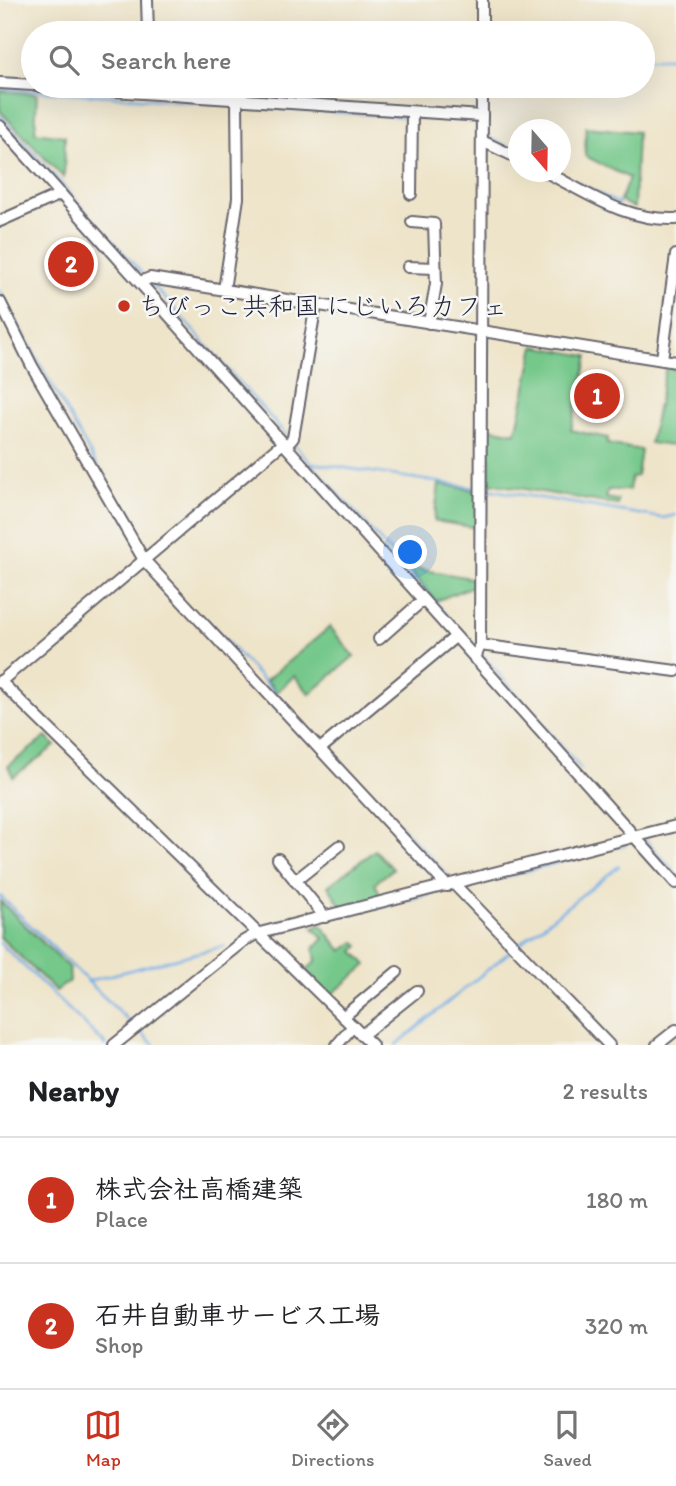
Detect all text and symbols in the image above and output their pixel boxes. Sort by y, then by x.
search box [21,21,655,98]
icon: search [45,41,83,79]
text: Search here [101,44,231,76]
north arrow [508,119,571,182]
pin: 2 [48,238,94,290]
place label: ちびっこ共和国 にじいろカフェ [138,290,508,322]
marker: ちびっこ共和国 にじいろカフェ [116,298,132,314]
pin: 1 [574,370,620,422]
your location [393,535,427,569]
text: Nearby [28,1072,119,1109]
text: 2 results [562,1077,648,1105]
text: 株式会社高橋建築 [95,1173,303,1205]
text: 1 [46,1186,56,1214]
text: 180 m [586,1186,648,1214]
text: Place [95,1205,148,1233]
text: 石井自動車サービス工場 [95,1299,380,1331]
text: 2 [45,1312,57,1340]
text: 320 m [585,1312,648,1340]
text: Shop [95,1331,143,1359]
tab: Map [84,1406,122,1471]
tab: Directions [291,1406,375,1471]
tab: Saved [543,1406,592,1471]

